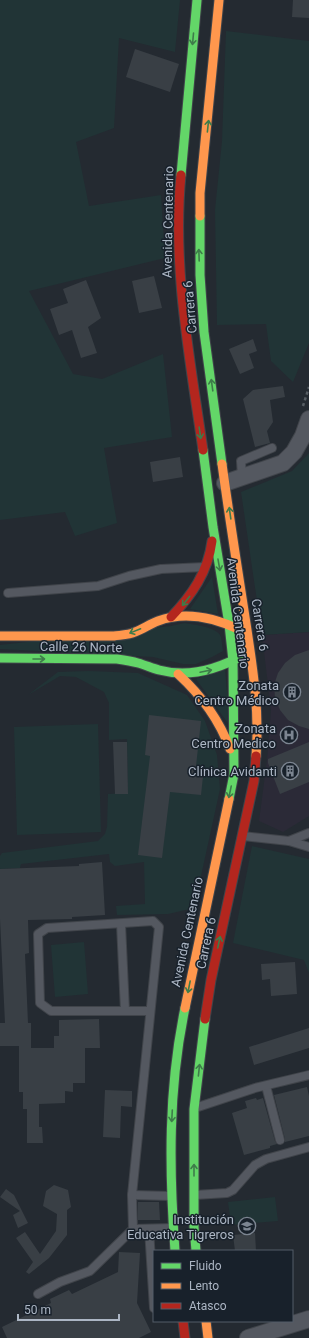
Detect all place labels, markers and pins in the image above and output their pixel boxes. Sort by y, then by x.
place label: Zonata Centro Médico [194,678,279,708]
building icon: Zonata Centro Médico [282,682,302,702]
place label: Zonata Centro Medico [191,721,276,751]
hospital icon: Zonata Centro Medico [279,725,299,745]
building icon: Clínica Avidanti [280,761,300,781]
place label: Clínica Avidanti [188,764,277,779]
place label: Institución Educativa Tigreros [127,1212,234,1242]
school or university icon: Institución Educativa Tigreros [237,1216,257,1236]

